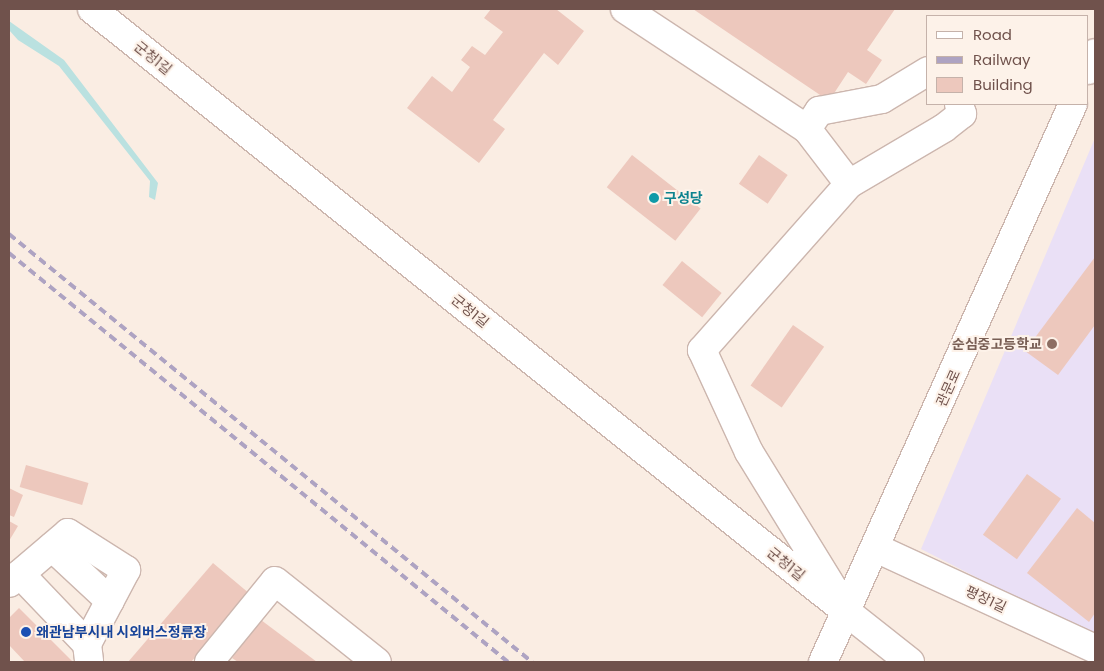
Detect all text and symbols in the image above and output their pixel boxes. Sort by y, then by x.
legend [926,15,1089,105]
text: Road [973,24,1012,45]
street label: 군청1길 [131,38,175,78]
text: Railway [973,49,1031,70]
text: Building [973,74,1033,95]
place label: 구성당 [664,190,703,206]
marker: 구성당 [648,192,660,204]
street label: 군청1길 [448,291,492,331]
place label: 순심중고등학교 [952,336,1042,352]
marker: 순심중고등학교 [1046,338,1058,350]
street label: 관문로 [932,367,964,409]
street label: 군청1길 [764,544,808,584]
street label: 평장1길 [963,582,1009,616]
place label: 왜관남부시내 시외버스정류장 [36,624,206,640]
marker: 왜관남부시내 시외버스정류장 [20,626,32,638]

